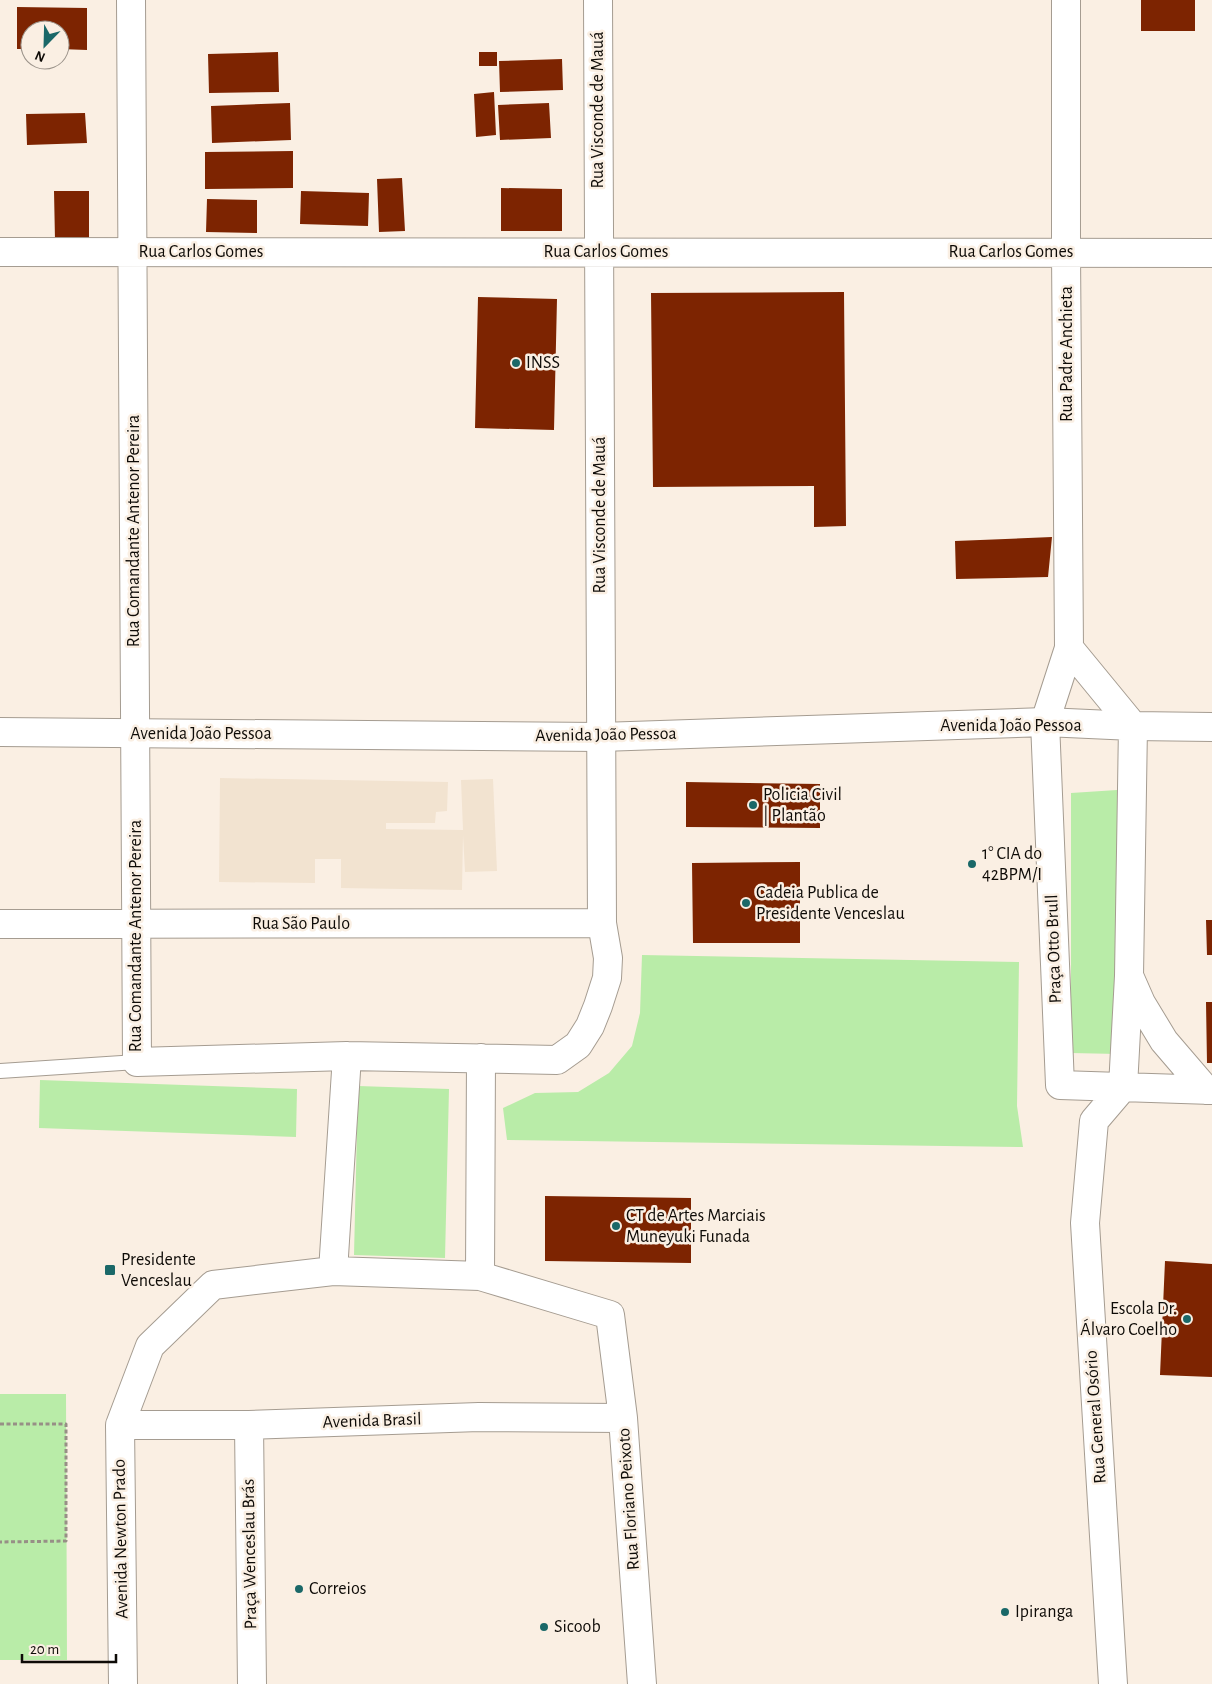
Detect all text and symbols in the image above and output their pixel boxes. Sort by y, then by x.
north arrow [20,20,70,70]
street label: Rua Visconde de Mauá [589,31,607,189]
text: N [33,48,48,64]
street label: Rua Carlos Gomes [139,243,263,261]
street label: Rua Carlos Gomes [544,243,668,261]
street label: Rua Carlos Gomes [949,243,1073,261]
street label: Rua Padre Anchieta [1058,286,1076,422]
place label: INSS [526,354,560,372]
marker: INSS [510,357,522,369]
street label: Rua Comandante Antenor Pereira [125,415,143,647]
street label: Rua Visconde de Mauá [591,436,609,594]
street label: Avenida João Pessoa [940,717,1082,735]
street label: Avenida João Pessoa [130,725,272,743]
street label: Avenida João Pessoa [535,725,677,745]
place label: Policia Civil | Plantão [763,786,842,826]
marker: Policia Civil | Plantão [747,799,759,811]
street label: Rua Comandante Antenor Pereira [127,820,145,1052]
place label: 1° CIA do 42BPM/I [982,845,1042,884]
marker: 1° CIA do 42BPM/I [966,858,978,870]
place label: Cadeia Publica de Presidente Venceslau [756,884,905,923]
street label: Praça Otto Brull [1043,894,1065,1004]
marker: Cadeia Publica de Presidente Venceslau [740,897,752,909]
street label: Rua São Paulo [252,915,350,933]
place label: CT de Artes Marciais Muneyuki Funada [626,1207,766,1246]
marker: CT de Artes Marciais Muneyuki Funada [610,1220,622,1232]
place label: Presidente Venceslau [121,1251,196,1290]
marker: Presidente Venceslau [103,1263,117,1277]
place label: Escola Dr. Álvaro Coelho [1080,1300,1177,1339]
marker: Escola Dr. Álvaro Coelho [1181,1313,1193,1325]
street label: Rua General Osório [1082,1350,1110,1484]
street label: Avenida Brasil [322,1410,422,1432]
street label: Rua Floriano Peixoto [615,1427,643,1571]
street label: Avenida Newton Prado [111,1459,131,1619]
street label: Praça Wenceslau Brás [240,1478,260,1630]
place label: Correios [309,1580,366,1598]
marker: Correios [293,1583,305,1595]
place label: Ipiranga [1015,1603,1073,1621]
marker: Ipiranga [999,1606,1011,1618]
place label: Sicoob [554,1618,601,1636]
marker: Sicoob [538,1621,550,1633]
scale bar [22,1632,116,1664]
text: 20 m [30,1642,59,1657]

